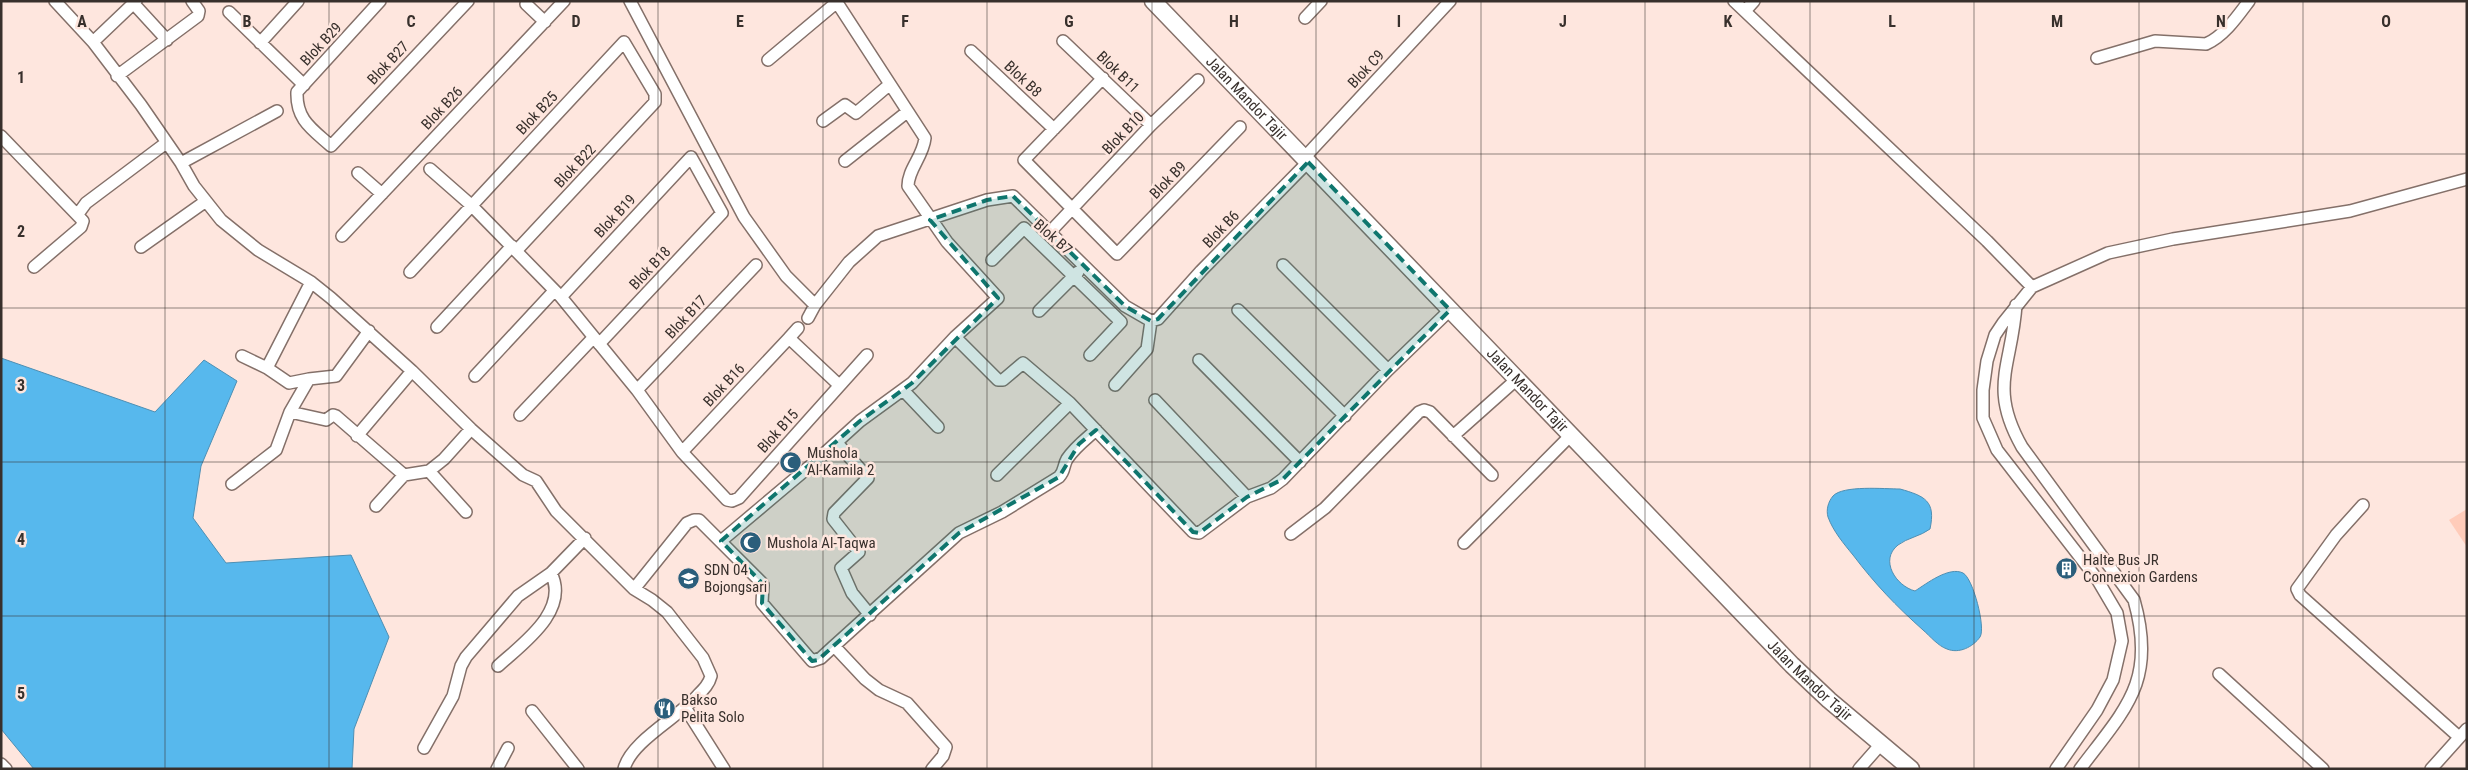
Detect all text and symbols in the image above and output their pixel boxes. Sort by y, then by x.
text: A [77,12,87,31]
text: B [243,12,252,31]
text: C [406,12,416,31]
text: D [571,12,581,31]
text: E [736,12,744,31]
text: F [901,12,909,31]
text: G [1064,12,1074,31]
text: H [1229,12,1239,31]
text: I [1397,12,1401,31]
text: J [1559,12,1567,31]
text: K [1724,12,1733,31]
text: L [1888,12,1896,31]
text: M [2051,12,2063,31]
text: N [2216,12,2226,31]
text: O [2381,12,2391,31]
street label: Blok B29 [297,19,345,69]
street label: Blok B27 [364,38,412,88]
street label: Blok C9 [1344,46,1388,92]
street label: Blok B11 [1093,47,1143,97]
street label: Jalan Mandor Tajir [1202,52,1291,144]
street label: Blok B8 [1000,57,1046,101]
text: 1 [17,68,25,87]
street label: Blok B26 [418,83,466,133]
street label: Blok B25 [513,88,561,138]
street label: Blok B10 [1098,108,1148,158]
street label: Blok B22 [551,141,599,191]
street label: Blok B9 [1146,158,1190,202]
street label: Blok B19 [591,191,639,241]
street label: Blok B6 [1199,207,1243,251]
street label: Blok B7 [1030,215,1076,259]
text: 2 [17,222,25,241]
street label: Blok B18 [626,243,674,293]
street label: Blok B17 [662,292,710,342]
street label: Jalan Mandor Tajir [1483,344,1572,436]
street label: Blok B16 [700,360,748,410]
text: 3 [17,376,25,395]
street label: Blok B15 [754,406,802,456]
place label: Mushola Al-Kamila 2 [807,444,874,479]
mosque icon: Mushola Al-Kamila 2 [779,450,803,474]
text: 4 [17,530,25,549]
mosque icon: Mushola Al-Taqwa [739,531,763,555]
place label: Mushola Al-Taqwa [767,534,876,552]
place label: Halte Bus JR Connexion Gardens [2083,551,2198,586]
building icon: Halte Bus JR Connexion Gardens [2055,557,2079,581]
place label: SDN 04 Bojongsari [704,561,767,596]
school or university icon: SDN 04 Bojongsari [676,567,700,591]
street label: Jalan Mandor Tajir [1764,636,1856,725]
text: 5 [17,684,25,703]
place label: Bakso Pelita Solo [681,691,744,726]
restaurant icon: Bakso Pelita Solo [653,697,677,721]

